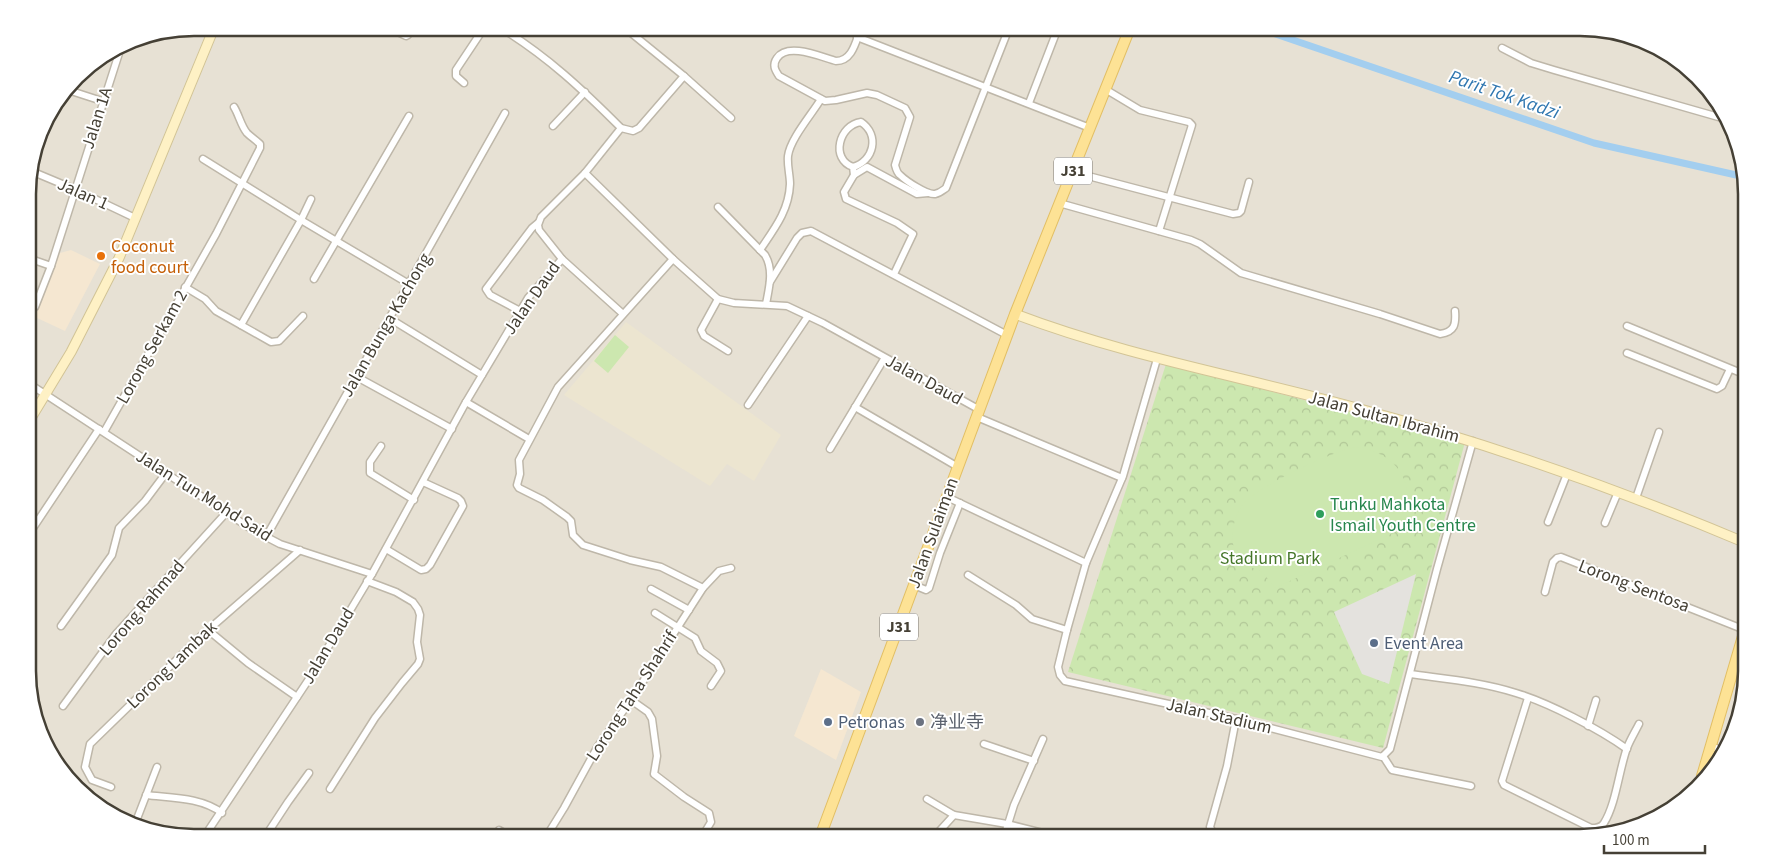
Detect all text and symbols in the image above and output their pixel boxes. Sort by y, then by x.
water label: Parit Tok Kadzi [1445,63,1563,127]
street label: Jalan 1A [75,84,119,152]
road number: J31 [1054,158,1092,185]
street label: Jalan 1 [53,172,113,216]
place label: Coconut food court [111,234,189,280]
street label: Jalan Bunga Kachong [335,248,437,402]
marker: Coconut food court [95,250,107,262]
street label: Jalan Daud [497,256,567,340]
street label: Lorong Serkam 2 [110,285,194,408]
street label: Jalan Daud [881,349,967,411]
street label: Jalan Sultan Ibrahim [1306,385,1462,449]
street label: Jalan Tun Mohd Said [131,444,277,548]
street label: Jalan Sulaiman [901,474,965,592]
place label: Tunku Mahkota Ismail Youth Centre [1330,492,1476,538]
marker: Tunku Mahkota Ismail Youth Centre [1314,508,1326,520]
park label: Stadium Park [1220,546,1320,571]
street label: Lorong Sentosa [1575,553,1693,619]
street label: Lorong Rahmad [93,555,191,661]
street label: Jalan Daud [295,603,361,689]
road number: J31 [880,614,918,640]
street label: Lorong Lambak [121,615,223,715]
street label: Lorong Taha Shahrif [580,625,684,766]
place label: Event Area [1384,631,1464,656]
marker: Event Area [1368,637,1380,649]
street label: Jalan Stadium [1164,692,1274,740]
place label: Petronas [838,710,905,735]
place label: 净业寺 [930,710,984,735]
marker: Petronas [822,716,834,728]
marker: 净业寺 [914,716,926,728]
scale bar [1604,822,1705,854]
text: 100 m [1612,830,1650,851]

